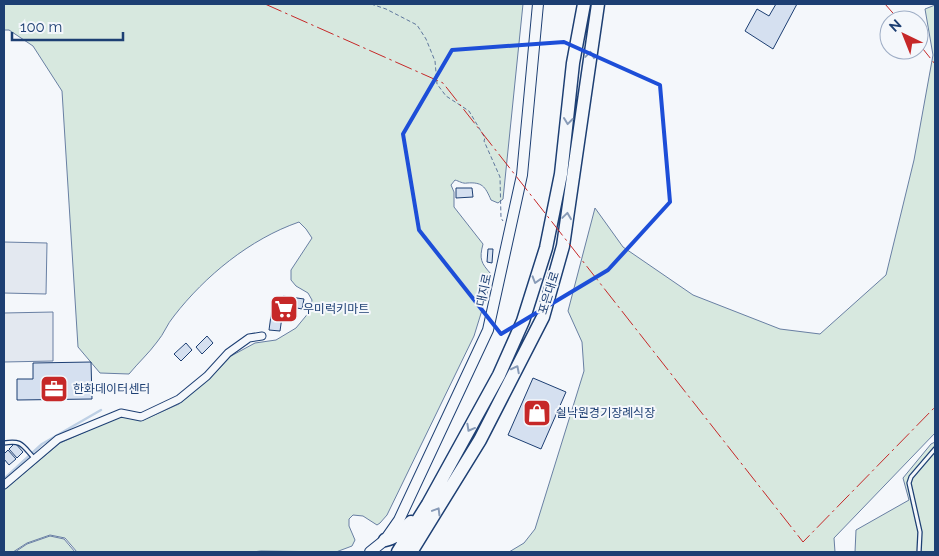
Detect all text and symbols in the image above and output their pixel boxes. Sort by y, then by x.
scale bar [12,10,124,42]
north arrow [879,10,929,60]
text: N [886,16,904,35]
text: 100 m [20,18,62,36]
one-way arrow [584,51,595,59]
one-way arrow [563,117,574,125]
one-way arrow [562,212,572,220]
street label: 포은대로 [536,270,562,316]
street label: 대지로 [474,272,494,308]
one-way arrow [532,276,542,284]
supermarket icon: 우미럭키마트 [269,294,299,324]
place label: 우미럭키마트 [303,302,369,316]
one-way arrow [510,365,520,374]
office icon: 한화데이터센터 [39,374,69,404]
place label: 한화데이터센터 [73,382,150,396]
shop icon: 쉴낙원경기장례식장 [522,398,552,428]
place label: 쉴낙원경기장례식장 [556,406,655,420]
one-way arrow [466,423,476,432]
one-way arrow [431,507,440,516]

